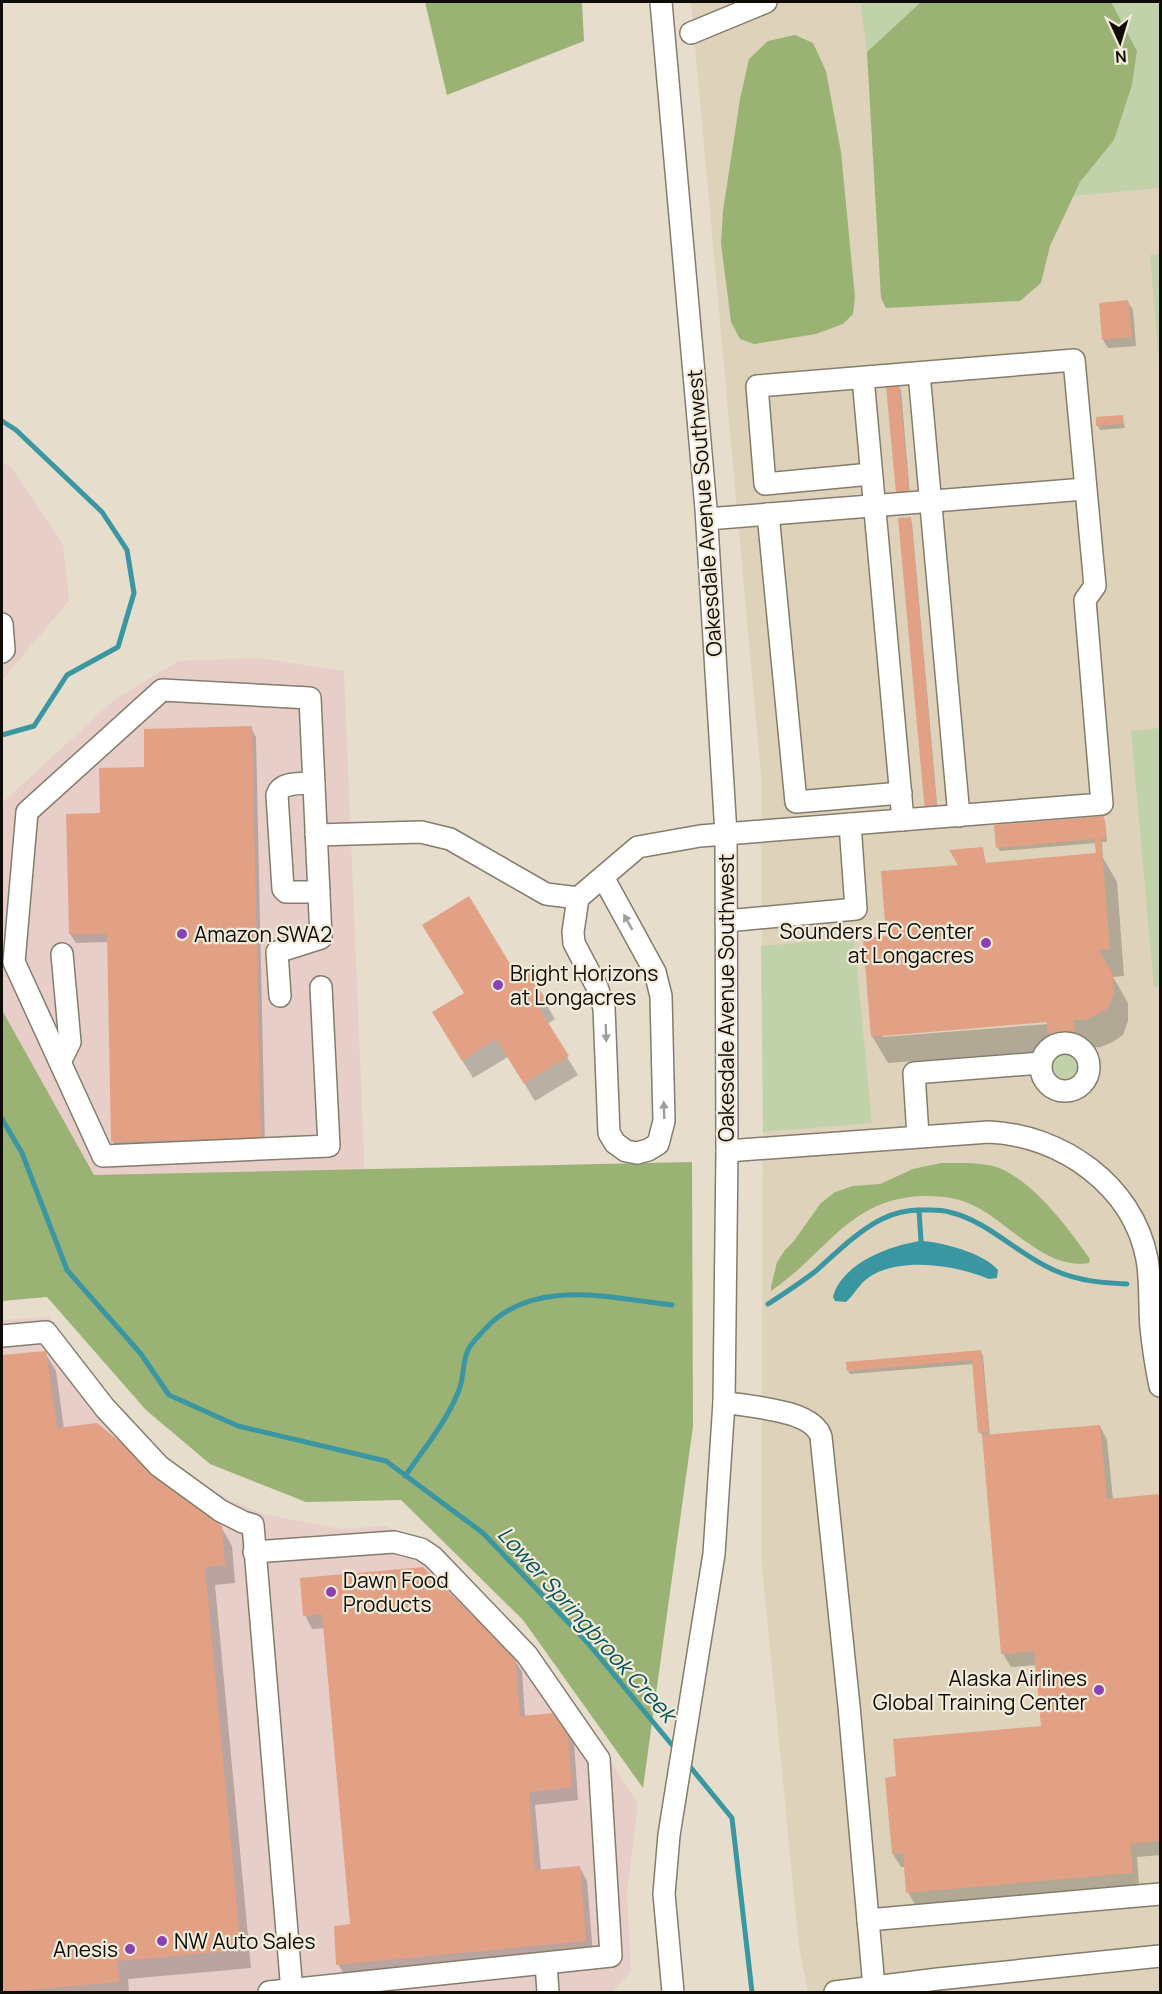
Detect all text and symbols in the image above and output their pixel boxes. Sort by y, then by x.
north arrow [1090,12,1150,72]
text: N [1115,46,1128,68]
street label: Oakesdale Avenue Southwest [680,368,728,658]
street label: Oakesdale Avenue Southwest [712,854,740,1142]
one-way arrow [623,913,633,930]
place label: Sounders FC Center at Longacres [780,917,974,969]
place label: Amazon SWA2 [194,920,332,948]
marker: Amazon SWA2 [175,927,189,941]
marker: Sounders FC Center at Longacres [979,936,993,950]
place label: Bright Horizons at Longacres [510,959,658,1011]
marker: Bright Horizons at Longacres [491,978,505,992]
one-way arrow [601,1024,610,1043]
one-way arrow [659,1100,669,1119]
water label: Lower Springbrook Creek [491,1520,685,1730]
place label: Dawn Food Products [343,1566,449,1618]
marker: Dawn Food Products [324,1585,338,1599]
place label: Alaska Airlines Global Training Center [873,1664,1087,1716]
marker: Alaska Airlines Global Training Center [1092,1683,1106,1697]
place label: NW Auto Sales [174,1927,315,1955]
marker: NW Auto Sales [155,1934,169,1948]
place label: Anesis [53,1935,118,1963]
marker: Anesis [123,1942,137,1956]

